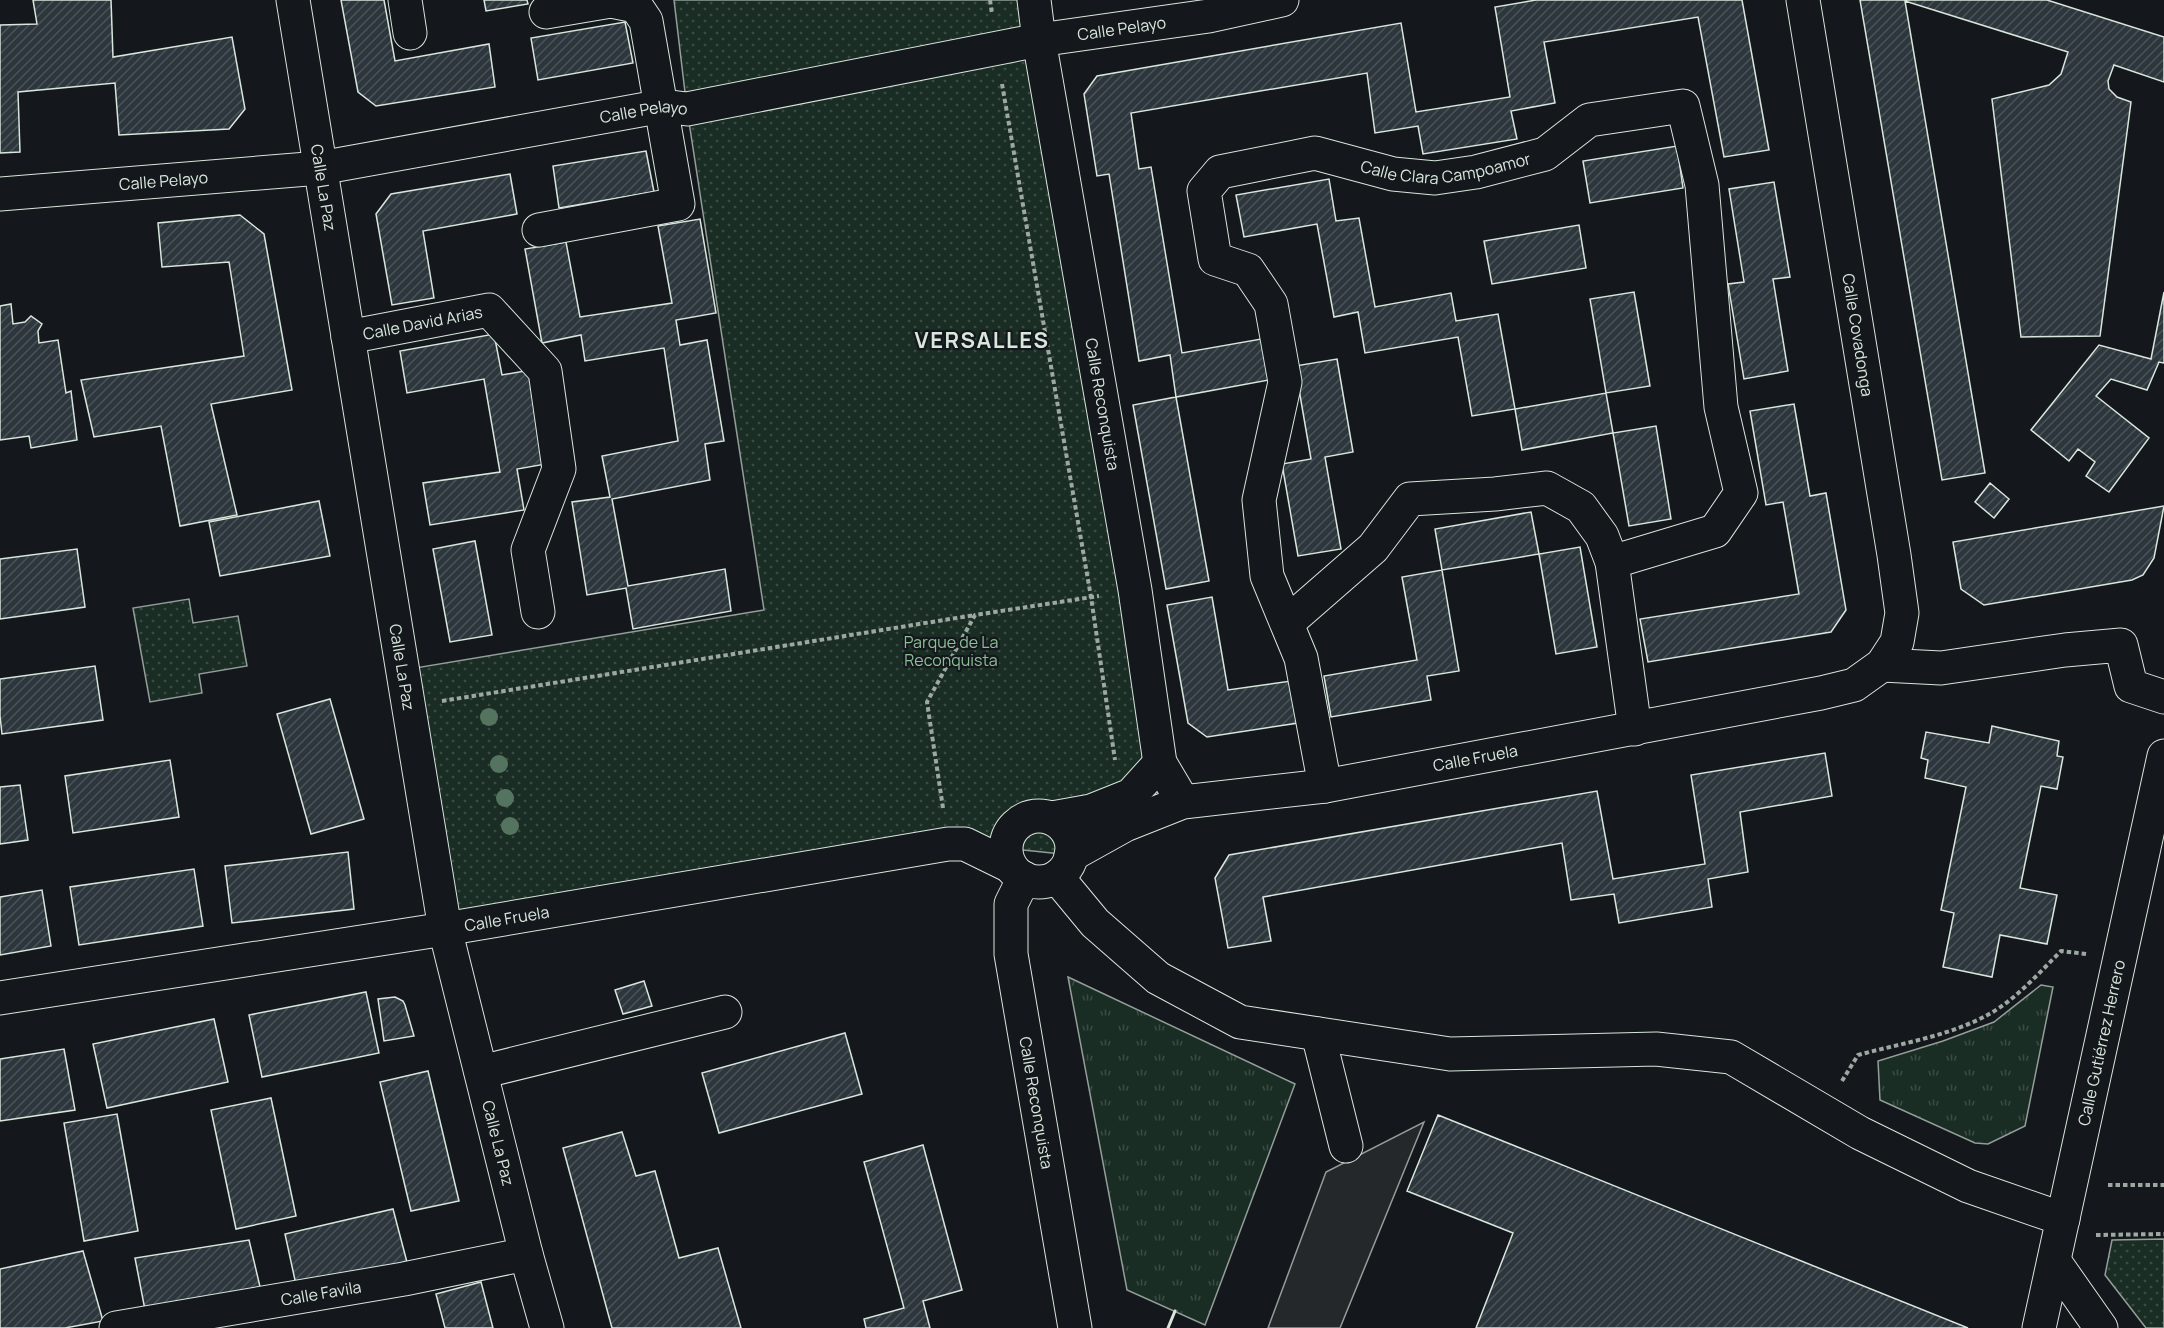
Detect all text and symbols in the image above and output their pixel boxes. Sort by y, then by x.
street label: Calle Pelayo [1076,11,1167,45]
street label: Calle Pelayo [598,95,689,128]
street label: Calle La Paz [306,143,342,232]
street label: Calle Clara Campoamor [1358,147,1533,189]
street label: Calle Pelayo [118,166,209,195]
street label: Calle Covadonga [1837,272,1879,398]
street label: Calle David Arias [361,300,484,345]
district label: VERSALLES [915,325,1049,355]
street label: Calle Reconquista [1080,336,1125,472]
street label: Calle La Paz [384,622,420,712]
park label: Parque de La Reconquista [904,631,998,671]
street label: Calle Fruela [1431,739,1519,777]
street label: Calle Fruela [463,901,551,937]
street label: Calle Gutiérrez Herrero [2073,958,2130,1128]
street label: Calle Reconquista [1014,1035,1059,1171]
street label: Calle La Paz [477,1098,520,1188]
street label: Calle Favila [279,1275,363,1311]

